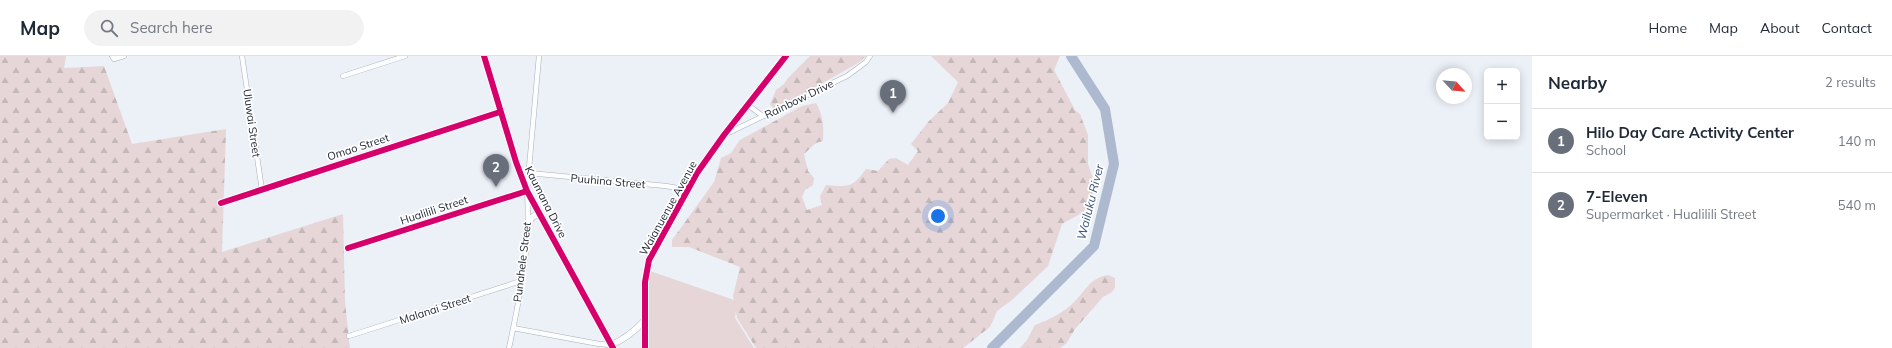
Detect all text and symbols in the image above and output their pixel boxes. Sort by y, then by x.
search box [84,10,364,46]
text: Map [20,16,60,40]
icon: search [98,17,120,39]
text: Search here [130,18,213,37]
text: Home [1648,19,1687,37]
text: Map [1709,19,1738,37]
text: About [1760,19,1800,37]
text: Contact [1822,19,1872,37]
north arrow [1436,68,1472,104]
map controls [1484,68,1520,140]
button: + [1484,68,1520,104]
text: Nearby [1548,72,1607,93]
text: 2 results [1825,74,1876,90]
street label: Rainbow Drive [762,76,836,122]
pin: 1 [880,80,906,113]
street label: Uluwai Street [240,88,264,158]
button: − [1484,104,1520,140]
text: Hilo Day Care Activity Center [1586,123,1794,142]
street label: Omao Street [325,130,391,164]
text: 1 [1557,133,1565,149]
text: 140 m [1838,133,1876,149]
text: School [1586,142,1626,158]
pin: 2 [483,154,509,187]
street label: Waianuenue Avenue [636,158,700,258]
water label: Wailuku River [1073,162,1107,241]
street label: Kaumana Drive [522,164,570,240]
street label: Puuhina Street [570,171,646,191]
text: 7-Eleven [1586,187,1648,206]
street label: Hualilili Street [398,192,470,228]
text: 2 [1557,197,1565,213]
text: 540 m [1838,197,1876,213]
your location [928,206,948,226]
text: Supermarket · Hualilili Street [1586,206,1756,222]
street label: Punahele Street [510,221,534,303]
street label: Malanai Street [398,291,473,327]

